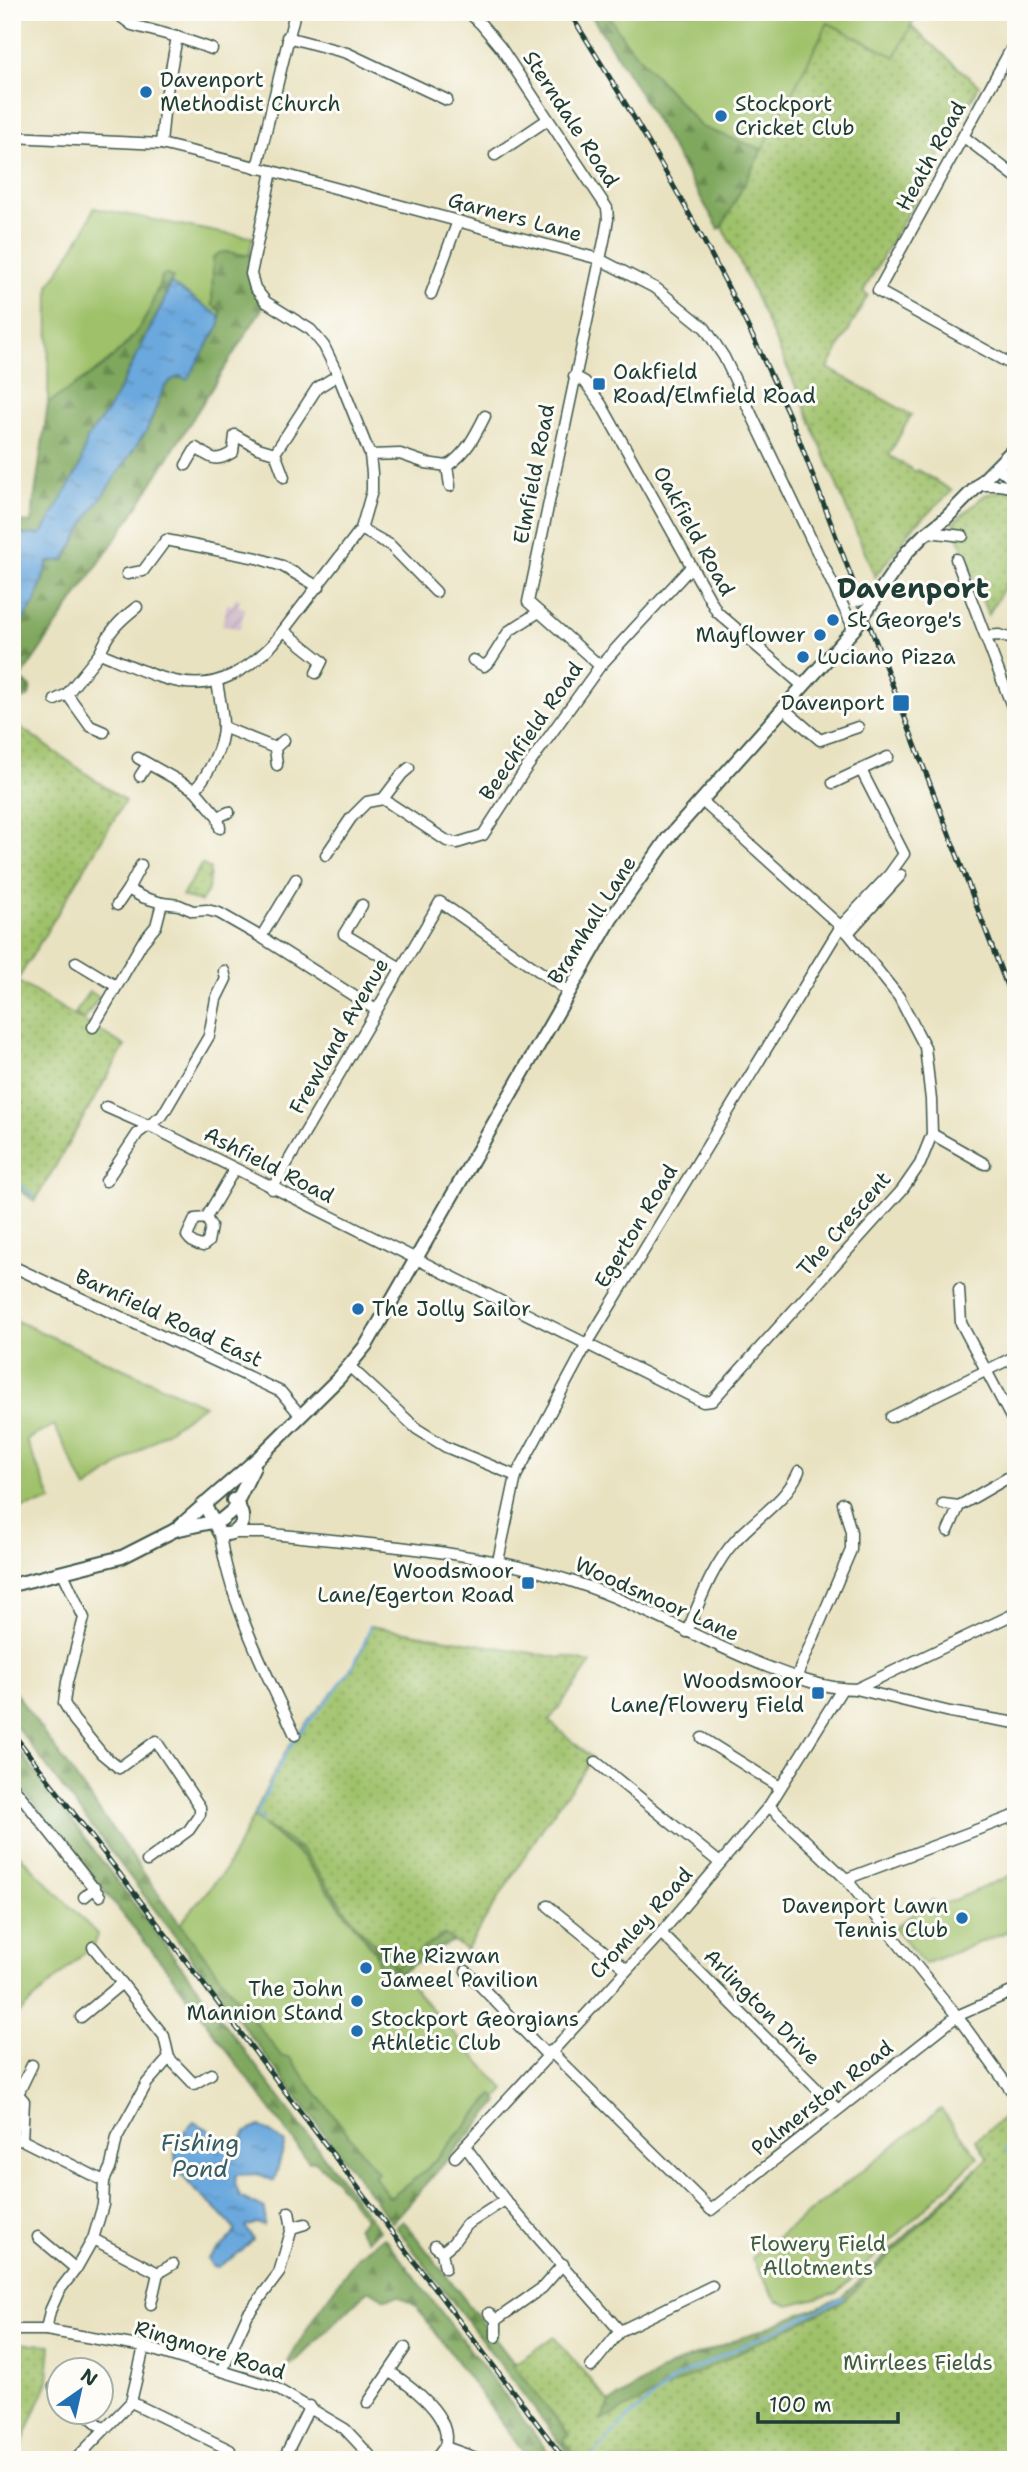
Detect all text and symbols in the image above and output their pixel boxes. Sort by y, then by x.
street label: Sterndale Road [516,45,626,193]
place label: Davenport Methodist Church [160,66,341,118]
marker: Davenport Methodist Church [138,84,154,100]
place label: Stockport Cricket Club [735,90,855,142]
street label: Heath Road [889,96,973,216]
marker: Stockport Cricket Club [713,108,729,124]
street label: Garners Lane [445,186,585,248]
place label: Oakfield Road/Elmfield Road [613,358,816,410]
marker: Oakfield Road/Elmfield Road [591,376,607,392]
street label: Elmfield Road [507,402,561,546]
street label: Oakfield Road [647,461,741,601]
district label: Davenport [837,569,989,607]
place label: St George's [847,606,962,634]
marker: St George's [825,612,841,628]
place label: Mayflower [696,621,806,649]
marker: Mayflower [812,627,828,643]
place label: Luciano Pizza [817,643,956,671]
marker: Luciano Pizza [795,649,811,665]
street label: Beechfield Road [473,656,589,806]
place label: Davenport [781,689,885,717]
marker: Davenport [891,693,911,713]
street label: Bramhall Lane [541,850,643,990]
street label: Frewland Avenue [283,953,395,1119]
street label: Ashfield Road [199,1120,339,1210]
street label: Egerton Road [588,1159,684,1293]
street label: The Crescent [791,1166,897,1282]
street label: Barnfield Road East [71,1262,267,1374]
place label: The Jolly Sailor [372,1295,531,1323]
marker: The Jolly Sailor [350,1301,366,1317]
street label: Woodsmoor Lane [570,1550,744,1648]
place label: Woodsmoor Lane/Egerton Road [317,1557,514,1609]
marker: Woodsmoor Lane/Egerton Road [520,1575,536,1591]
place label: Woodsmoor Lane/Flowery Field [610,1667,804,1719]
marker: Woodsmoor Lane/Flowery Field [810,1685,826,1701]
street label: Cromley Road [583,1861,699,1985]
place label: Davenport Lawn Tennis Club [782,1892,948,1944]
marker: Davenport Lawn Tennis Club [954,1910,970,1926]
place label: The Rizwan Jameel Pavilion [380,1942,538,1994]
street label: Arlington Drive [698,1943,826,2071]
marker: The Rizwan Jameel Pavilion [358,1960,374,1976]
place label: The John Mannion Stand [187,1975,343,2027]
marker: The John Mannion Stand [349,1993,365,2009]
place label: Stockport Georgians Athletic Club [371,2005,579,2057]
marker: Stockport Georgians Athletic Club [349,2023,365,2039]
street label: Palmerston Road [745,2034,899,2162]
water label: Fishing Pond [161,2128,239,2184]
park label: Flowery Field Allotments [750,2230,886,2282]
street label: Ringmore Road [131,2314,289,2386]
park label: Mirrlees Fields [843,2349,993,2377]
north arrow [46,2356,116,2426]
text: N [76,2363,102,2392]
scale bar [758,2381,898,2425]
text: 100 m [769,2391,832,2419]

